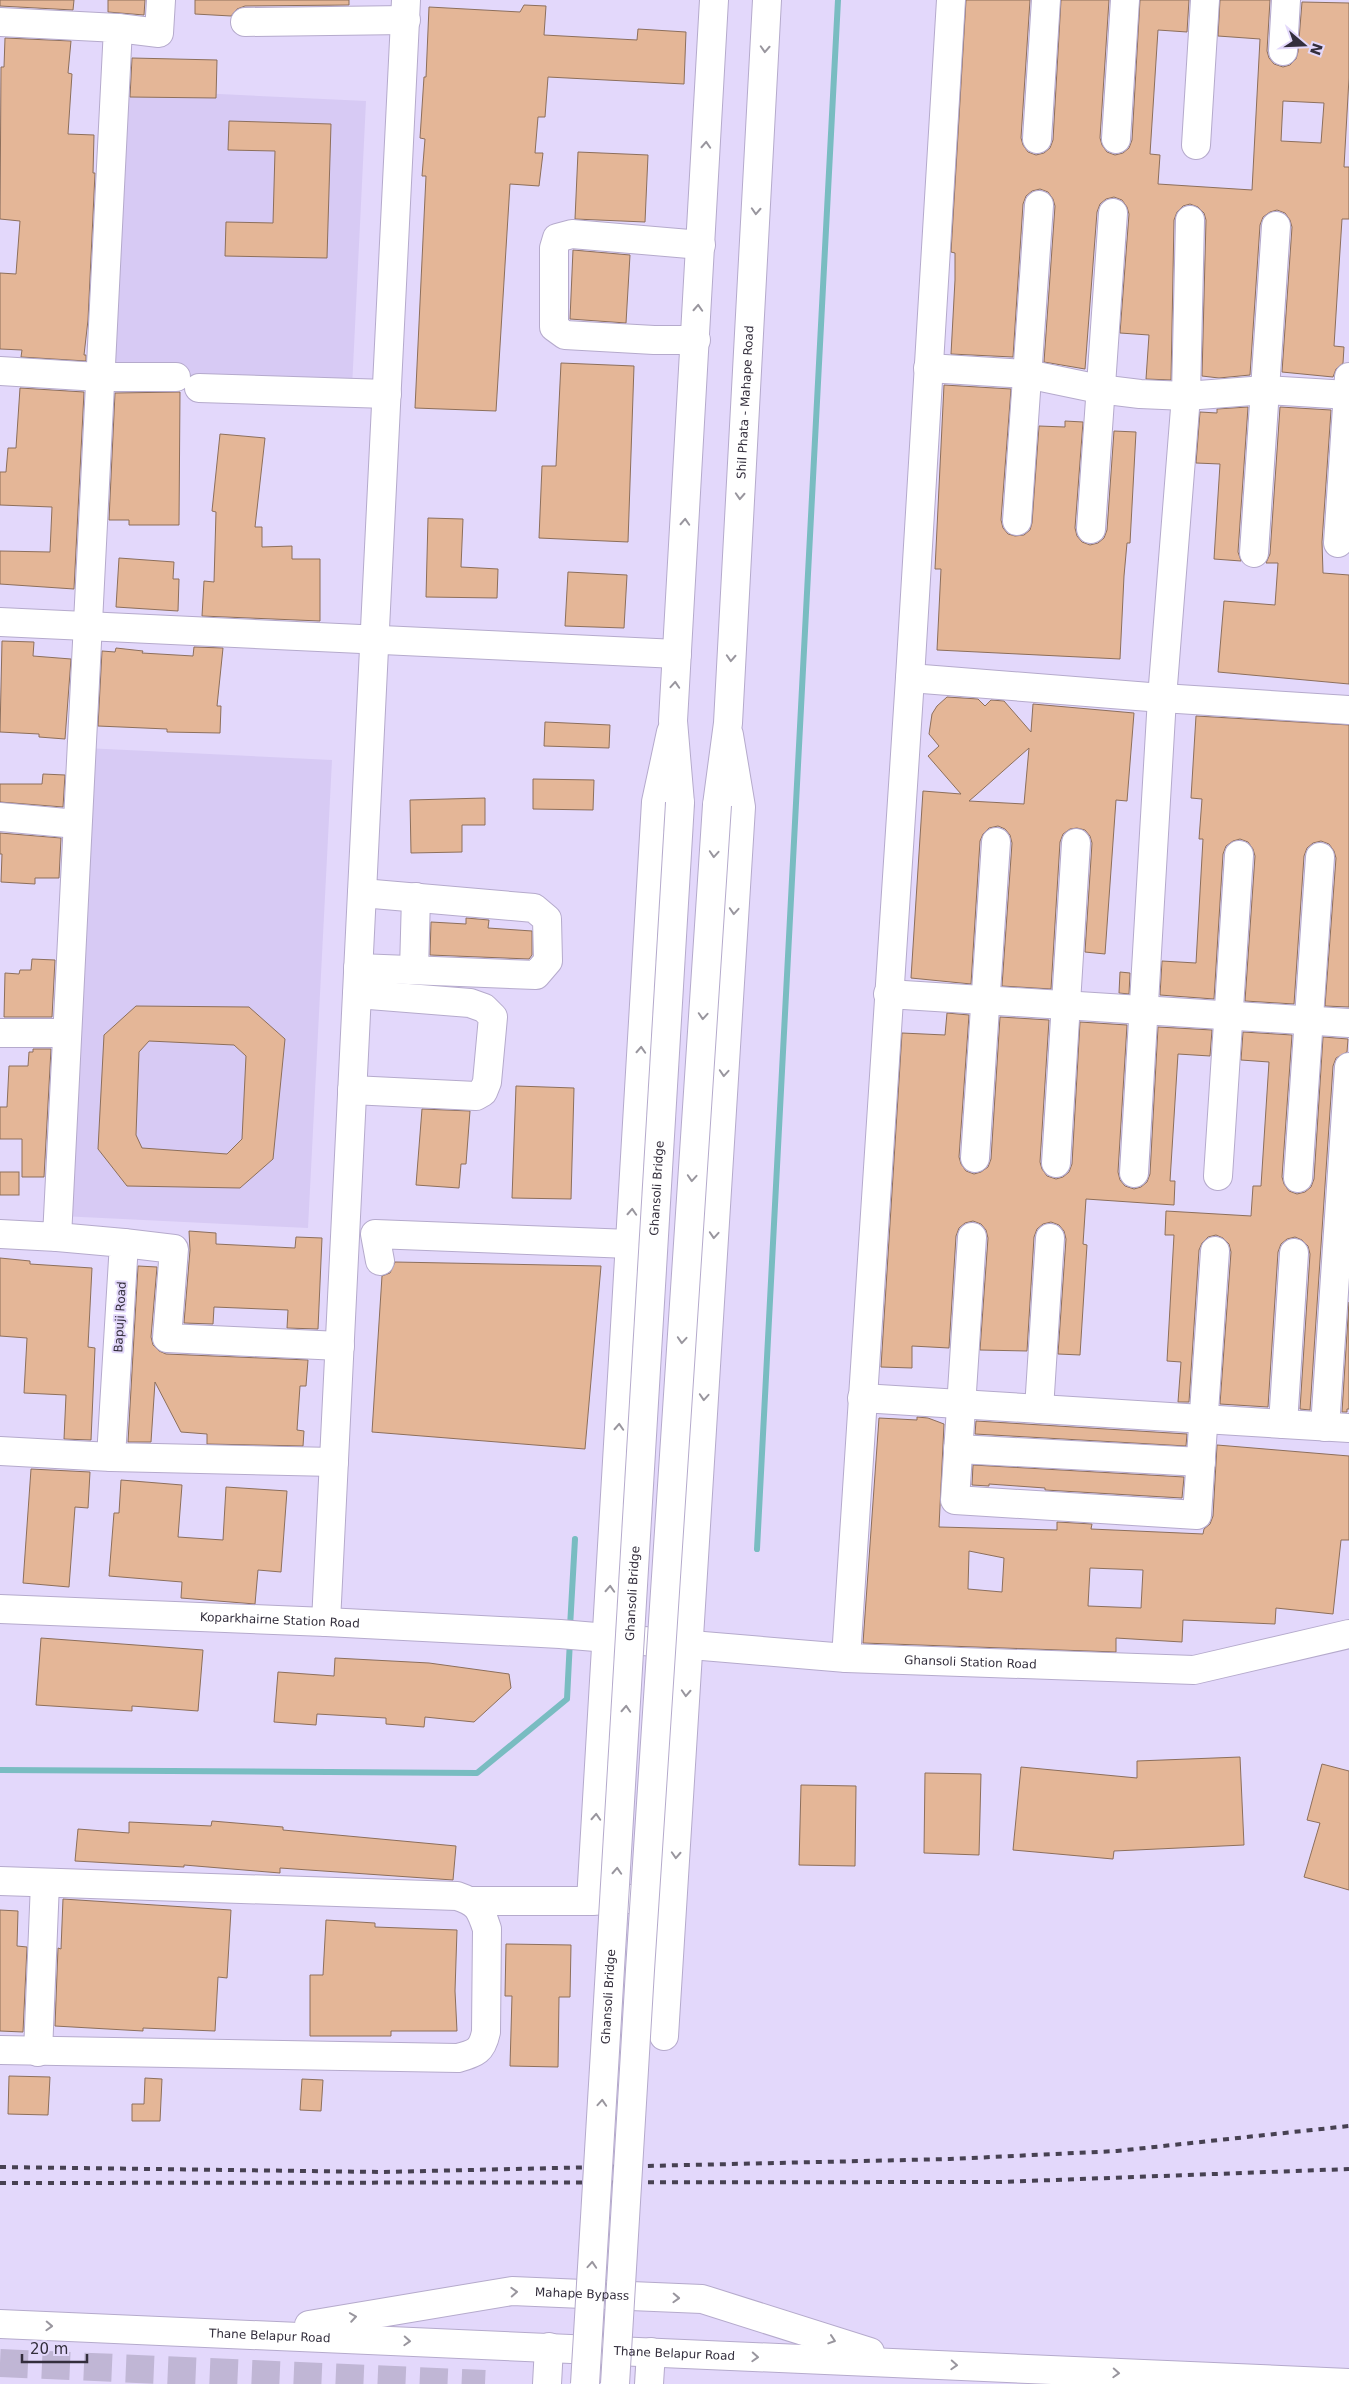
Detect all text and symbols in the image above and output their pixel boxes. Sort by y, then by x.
north arrow [1279,20,1329,70]
text: N [1307,41,1326,57]
one-way arrow [759,45,770,53]
one-way arrow [701,141,712,149]
one-way arrow [750,207,761,215]
one-way arrow [692,303,703,311]
street label: Shil Phata - Mahape Road [734,325,756,479]
one-way arrow [735,492,746,500]
one-way arrow [679,518,690,526]
one-way arrow [726,654,737,662]
one-way arrow [670,680,681,688]
one-way arrow [709,850,720,858]
one-way arrow [729,907,740,915]
one-way arrow [698,1012,709,1020]
one-way arrow [636,1046,647,1054]
one-way arrow [719,1069,730,1077]
street label: Ghansoli Bridge [647,1140,667,1236]
one-way arrow [687,1175,698,1183]
one-way arrow [626,1208,637,1216]
one-way arrow [709,1231,720,1239]
street label: Bapuji Road [111,1281,129,1353]
one-way arrow [676,1337,687,1345]
one-way arrow [699,1394,710,1402]
one-way arrow [614,1423,625,1431]
street label: Ghansoli Bridge [623,1546,642,1641]
one-way arrow [604,1585,615,1593]
street label: Koparkhairne Station Road [200,1610,360,1631]
street label: Ghansoli Station Road [904,1653,1037,1672]
one-way arrow [680,1689,691,1697]
one-way arrow [621,1705,632,1713]
one-way arrow [590,1813,601,1821]
one-way arrow [671,1852,682,1860]
one-way arrow [611,1867,622,1875]
street label: Ghansoli Bridge [598,1949,618,2045]
one-way arrow [597,2099,608,2107]
one-way arrow [587,2261,598,2269]
street label: Mahape Bypass [535,2285,630,2303]
one-way arrow [510,2287,518,2297]
one-way arrow [672,2292,680,2303]
one-way arrow [349,2313,358,2323]
one-way arrow [45,2320,53,2331]
street label: Thane Belapur Road [208,2326,331,2345]
scale bar [22,2332,88,2364]
one-way arrow [827,2334,836,2344]
one-way arrow [403,2335,411,2346]
text: 20 m [30,2340,68,2358]
street label: Thane Belapur Road [612,2344,735,2363]
one-way arrow [752,2351,760,2362]
one-way arrow [950,2360,958,2371]
one-way arrow [1113,2367,1121,2378]

